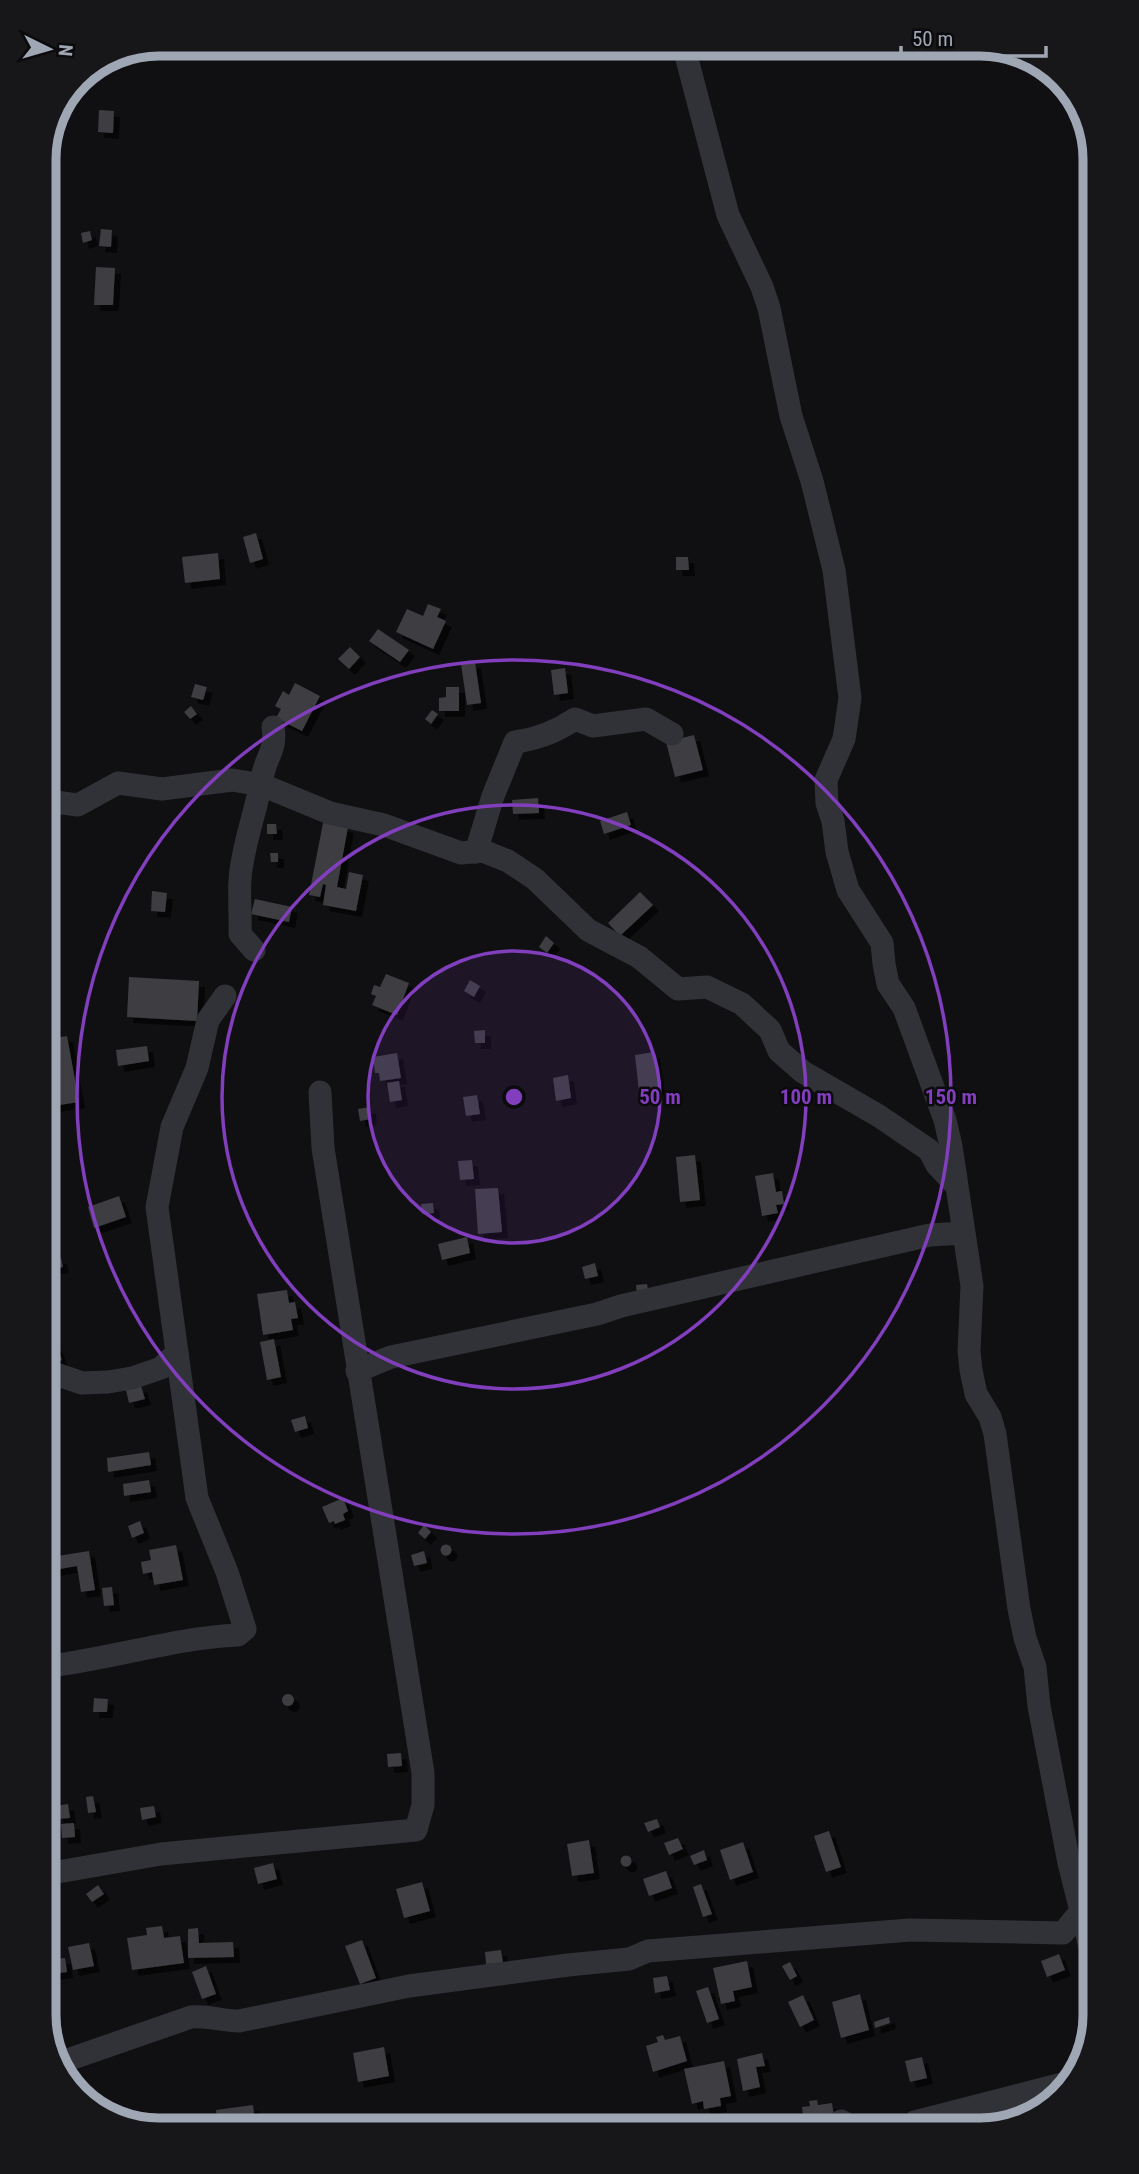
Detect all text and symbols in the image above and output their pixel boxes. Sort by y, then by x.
north arrow [14,14,84,84]
scale bar [901,14,1046,58]
text: 50 m [912,27,953,51]
text: N [53,44,77,57]
centre of rings [502,1085,526,1109]
text: 50 m [639,1085,681,1109]
text: 100 m [780,1085,832,1109]
text: 150 m [925,1085,977,1109]

